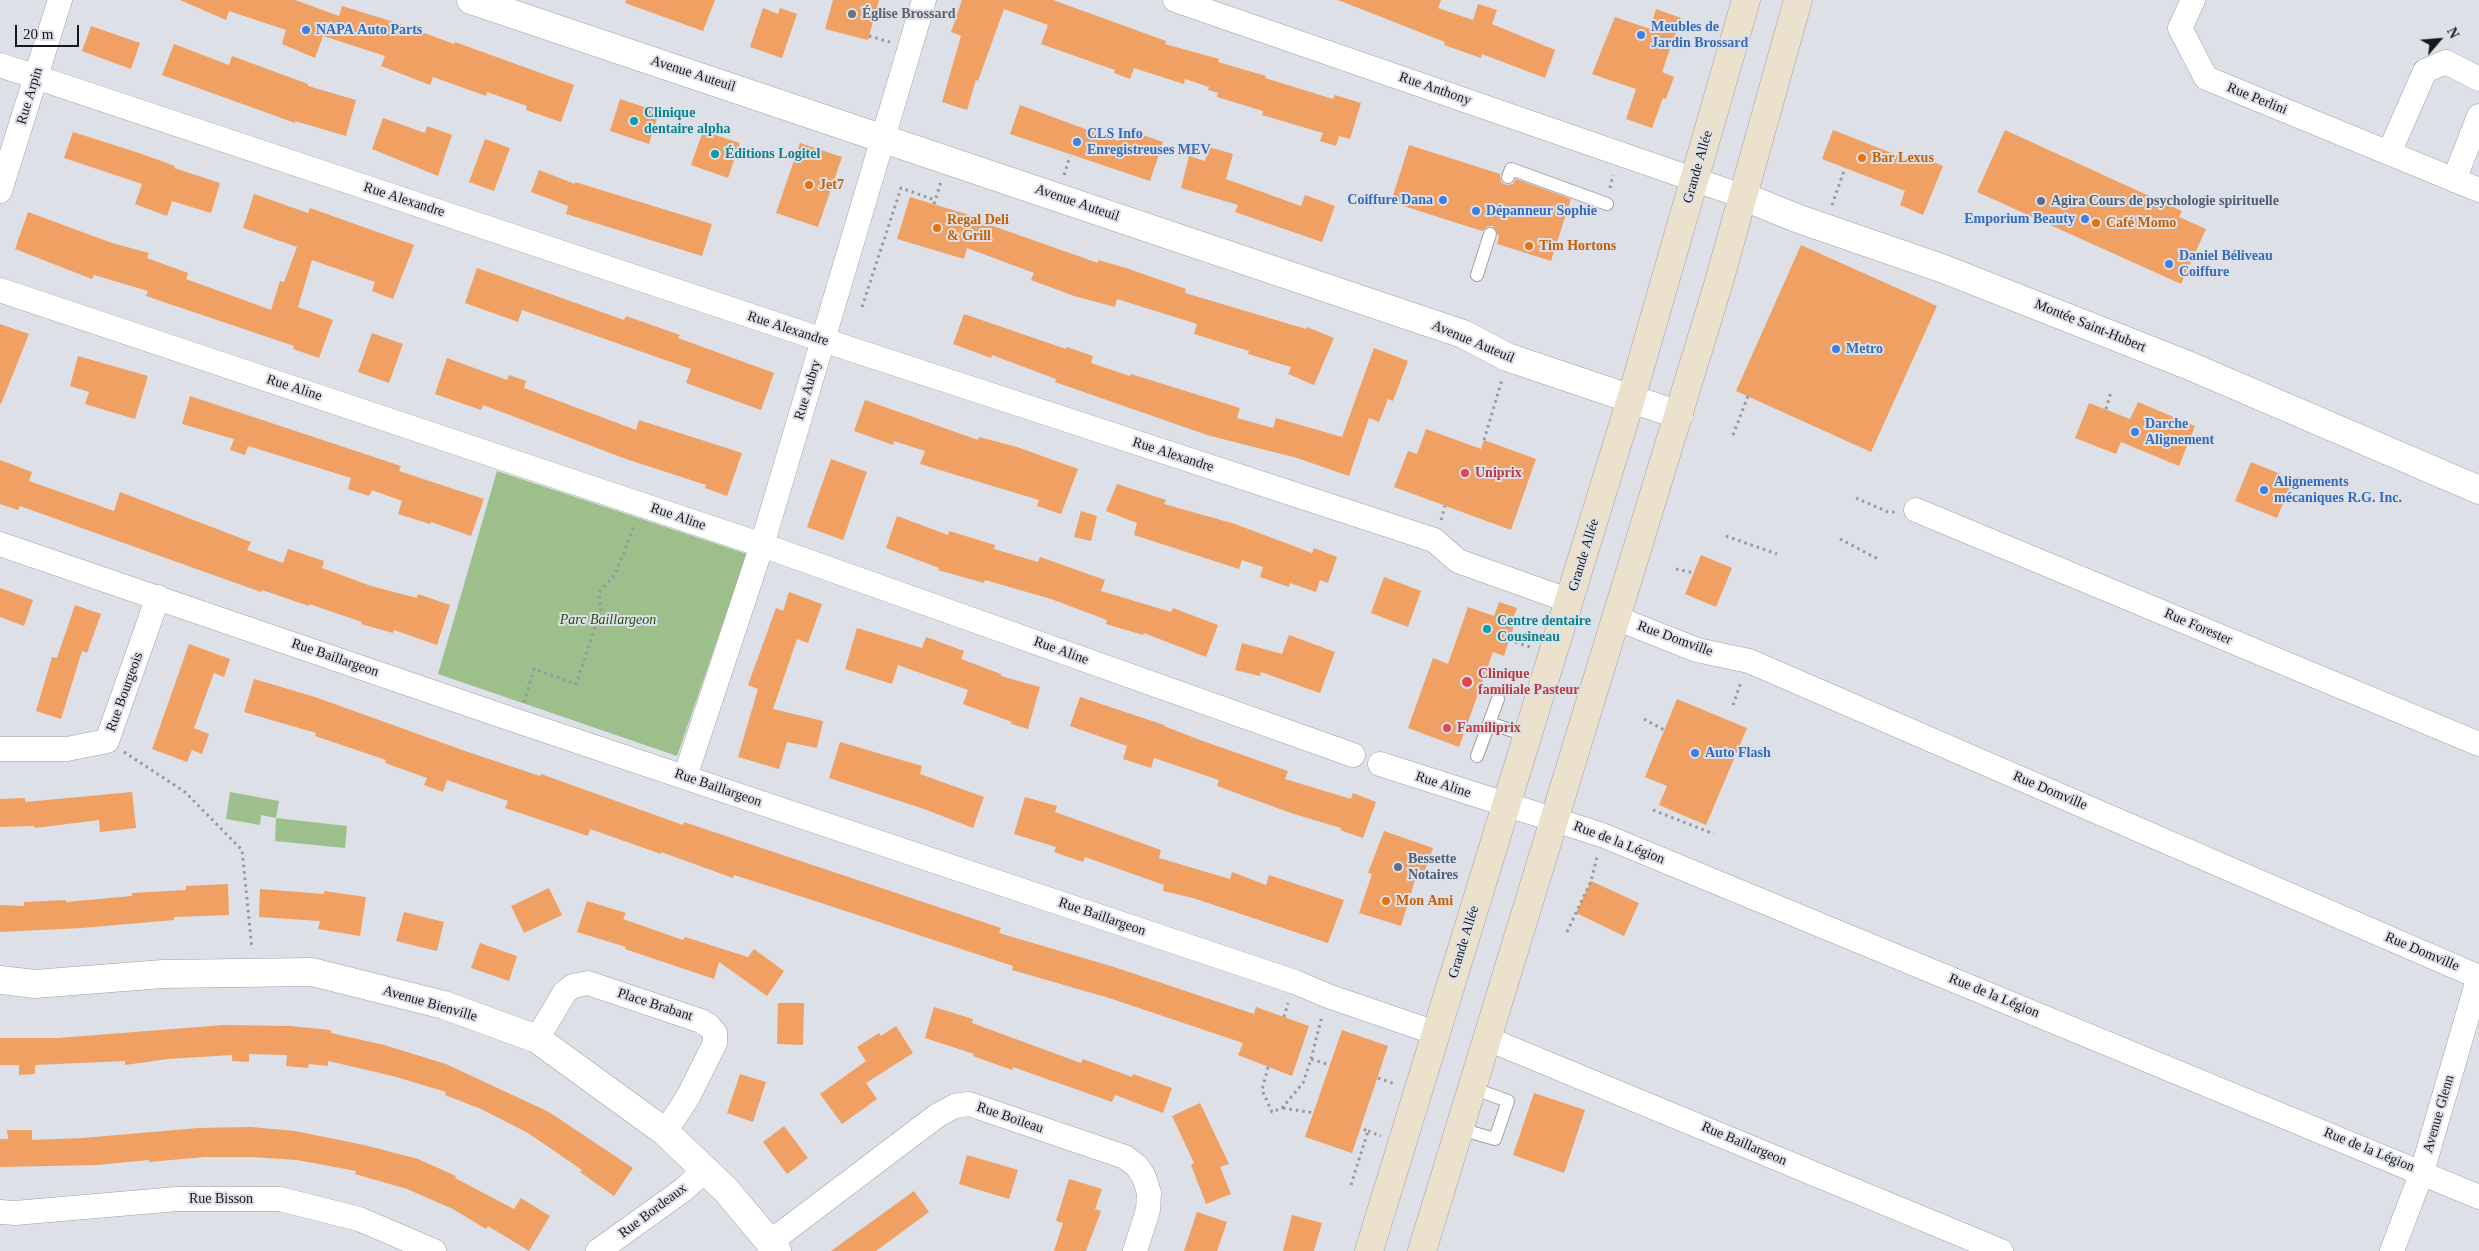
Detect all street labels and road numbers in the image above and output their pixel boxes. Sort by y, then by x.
street label: Avenue Auteuil [649,52,737,96]
street label: Rue Arpin [13,65,47,127]
street label: Rue Anthony [1397,69,1473,109]
street label: Rue Perlini [2224,79,2290,119]
street label: Grande Allée [1680,129,1716,205]
street label: Rue Alexandre [361,179,447,221]
street label: Avenue Auteuil [1033,181,1121,225]
street label: Montée Saint-Hubert [2032,296,2148,356]
street label: Rue Alexandre [745,308,831,350]
street label: Avenue Auteuil [1429,317,1517,367]
street label: Rue Aubry [791,358,825,422]
street label: Rue Aline [264,371,324,405]
street label: Rue Alexandre [1130,434,1216,476]
street label: Rue Aline [648,500,708,534]
street label: Grande Allée [1565,517,1603,593]
street label: Rue Forester [2162,605,2234,649]
street label: Rue Domville [1635,618,1715,660]
street label: Rue Aline [1031,633,1091,669]
street label: Rue Baillargeon [289,635,381,681]
street label: Rue Bourgeois [103,650,147,734]
street label: Rue Baillargeon [672,765,764,811]
street label: Rue Aline [1413,768,1473,802]
street label: Rue Domville [2010,768,2090,814]
street label: Rue de la Légion [1571,818,1667,868]
street label: Rue Baillargeon [1056,894,1148,940]
street label: Grande Allée [1445,904,1483,980]
street label: Rue Domville [2382,929,2462,975]
street label: Rue de la Légion [1946,970,2042,1022]
street label: Avenue Bienville [381,983,479,1025]
street label: Place Brabant [615,985,695,1025]
street label: Avenue Glenn [2420,1073,2458,1155]
street label: Rue Boileau [974,1099,1046,1137]
street label: Rue Baillargeon [1699,1118,1789,1170]
street label: Rue de la Légion [2321,1124,2417,1176]
street label: Rue Bordeaux [616,1180,690,1242]
street label: Rue Bisson [189,1191,253,1207]

